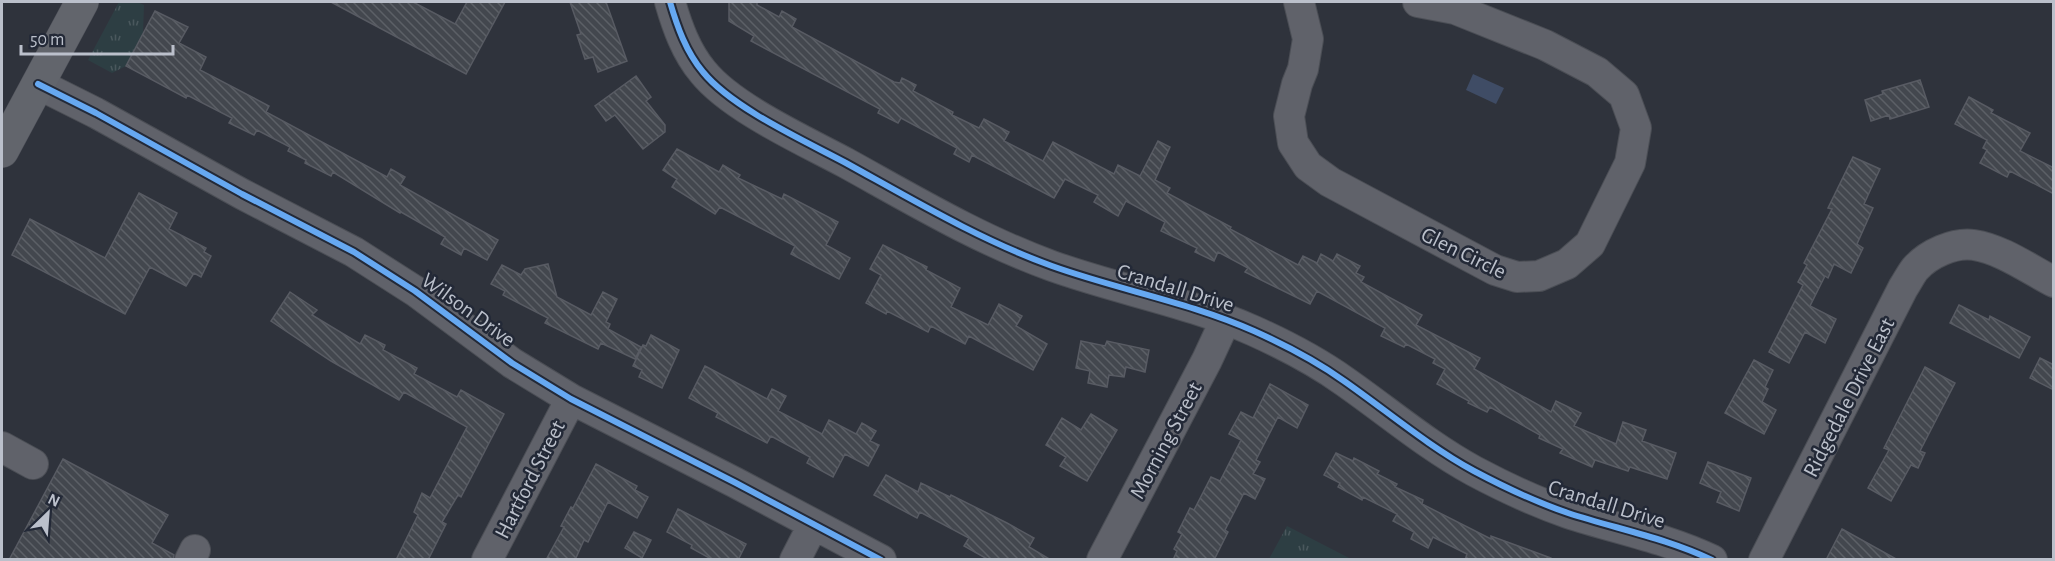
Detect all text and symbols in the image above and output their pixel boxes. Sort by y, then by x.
scale bar [21,18,172,56]
text: 50 m [30,31,64,49]
street label: Glen Circle [1418,223,1509,283]
street label: Crandall Drive [1115,260,1237,316]
street label: Wilson Drive [418,269,519,351]
street label: Ridgedale Drive East [1799,314,1899,481]
street label: Morning Street [1126,378,1206,502]
street label: Hartford Street [491,417,569,542]
street label: Crandall Drive [1546,476,1668,532]
north arrow [18,483,78,543]
text: N [45,491,62,510]

